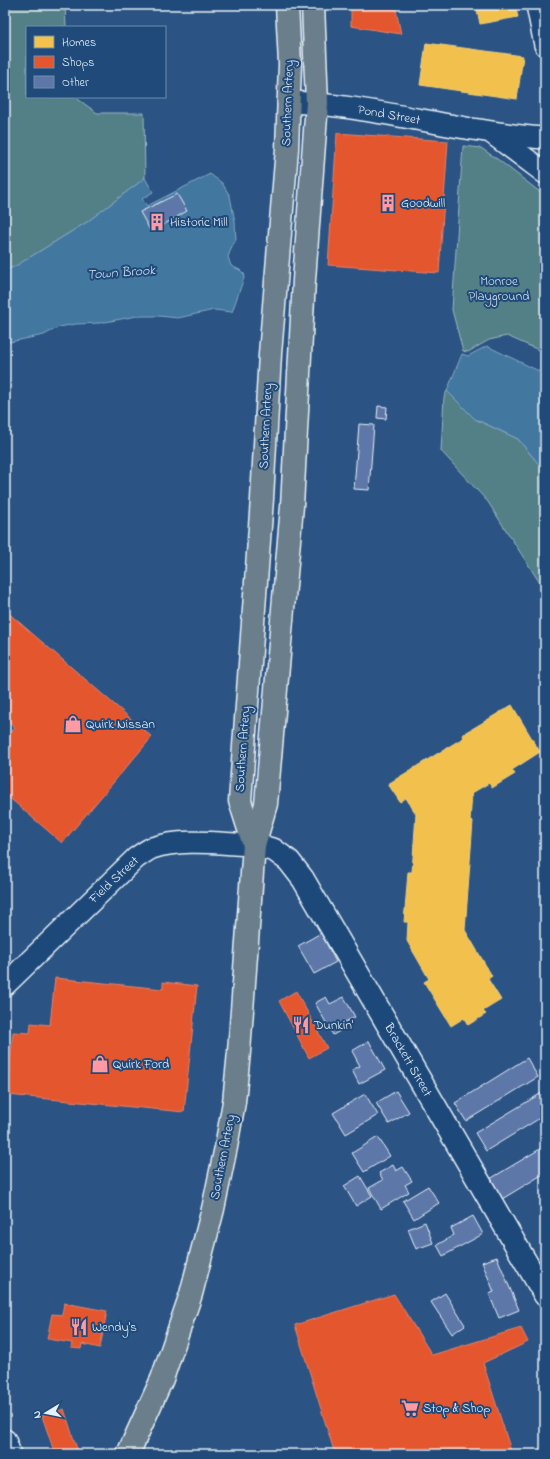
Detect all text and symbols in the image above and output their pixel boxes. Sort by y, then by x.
legend [26,26,166,98]
text: Homes [62,34,96,52]
text: Shops [62,54,94,72]
street label: Southern Artery [277,60,300,146]
text: Other [62,74,89,92]
street label: Pond Street [356,100,422,130]
building icon: Goodwill [378,193,398,213]
place label: Goodwill [401,194,445,213]
building icon: Historic Mill [147,212,167,232]
place label: Historic Mill [170,213,228,232]
water label: Town Brook [86,260,157,286]
park label: Monroe Playground [469,272,530,307]
street label: Southern Artery [254,383,279,470]
street label: Southern Artery [231,705,256,793]
shop icon: Quirk Nissan [63,714,83,734]
place label: Quirk Nissan [86,715,155,734]
street label: Field Street [84,851,144,909]
restaurant icon: Dunkin' [291,1015,311,1035]
place label: Dunkin' [313,1016,354,1035]
street label: Brackett Street [379,1019,437,1101]
shop icon: Quirk Ford [90,1054,110,1074]
place label: Quirk Ford [113,1055,170,1074]
street label: Southern Artery [205,1113,242,1201]
restaurant icon: Wendy's [69,1317,89,1337]
place label: Wendy's [92,1318,137,1338]
north arrow [26,1393,66,1433]
supermarket icon: Stop & Shop [400,1398,420,1418]
place label: Stop & Shop [423,1399,490,1418]
text: N [29,1410,46,1420]

